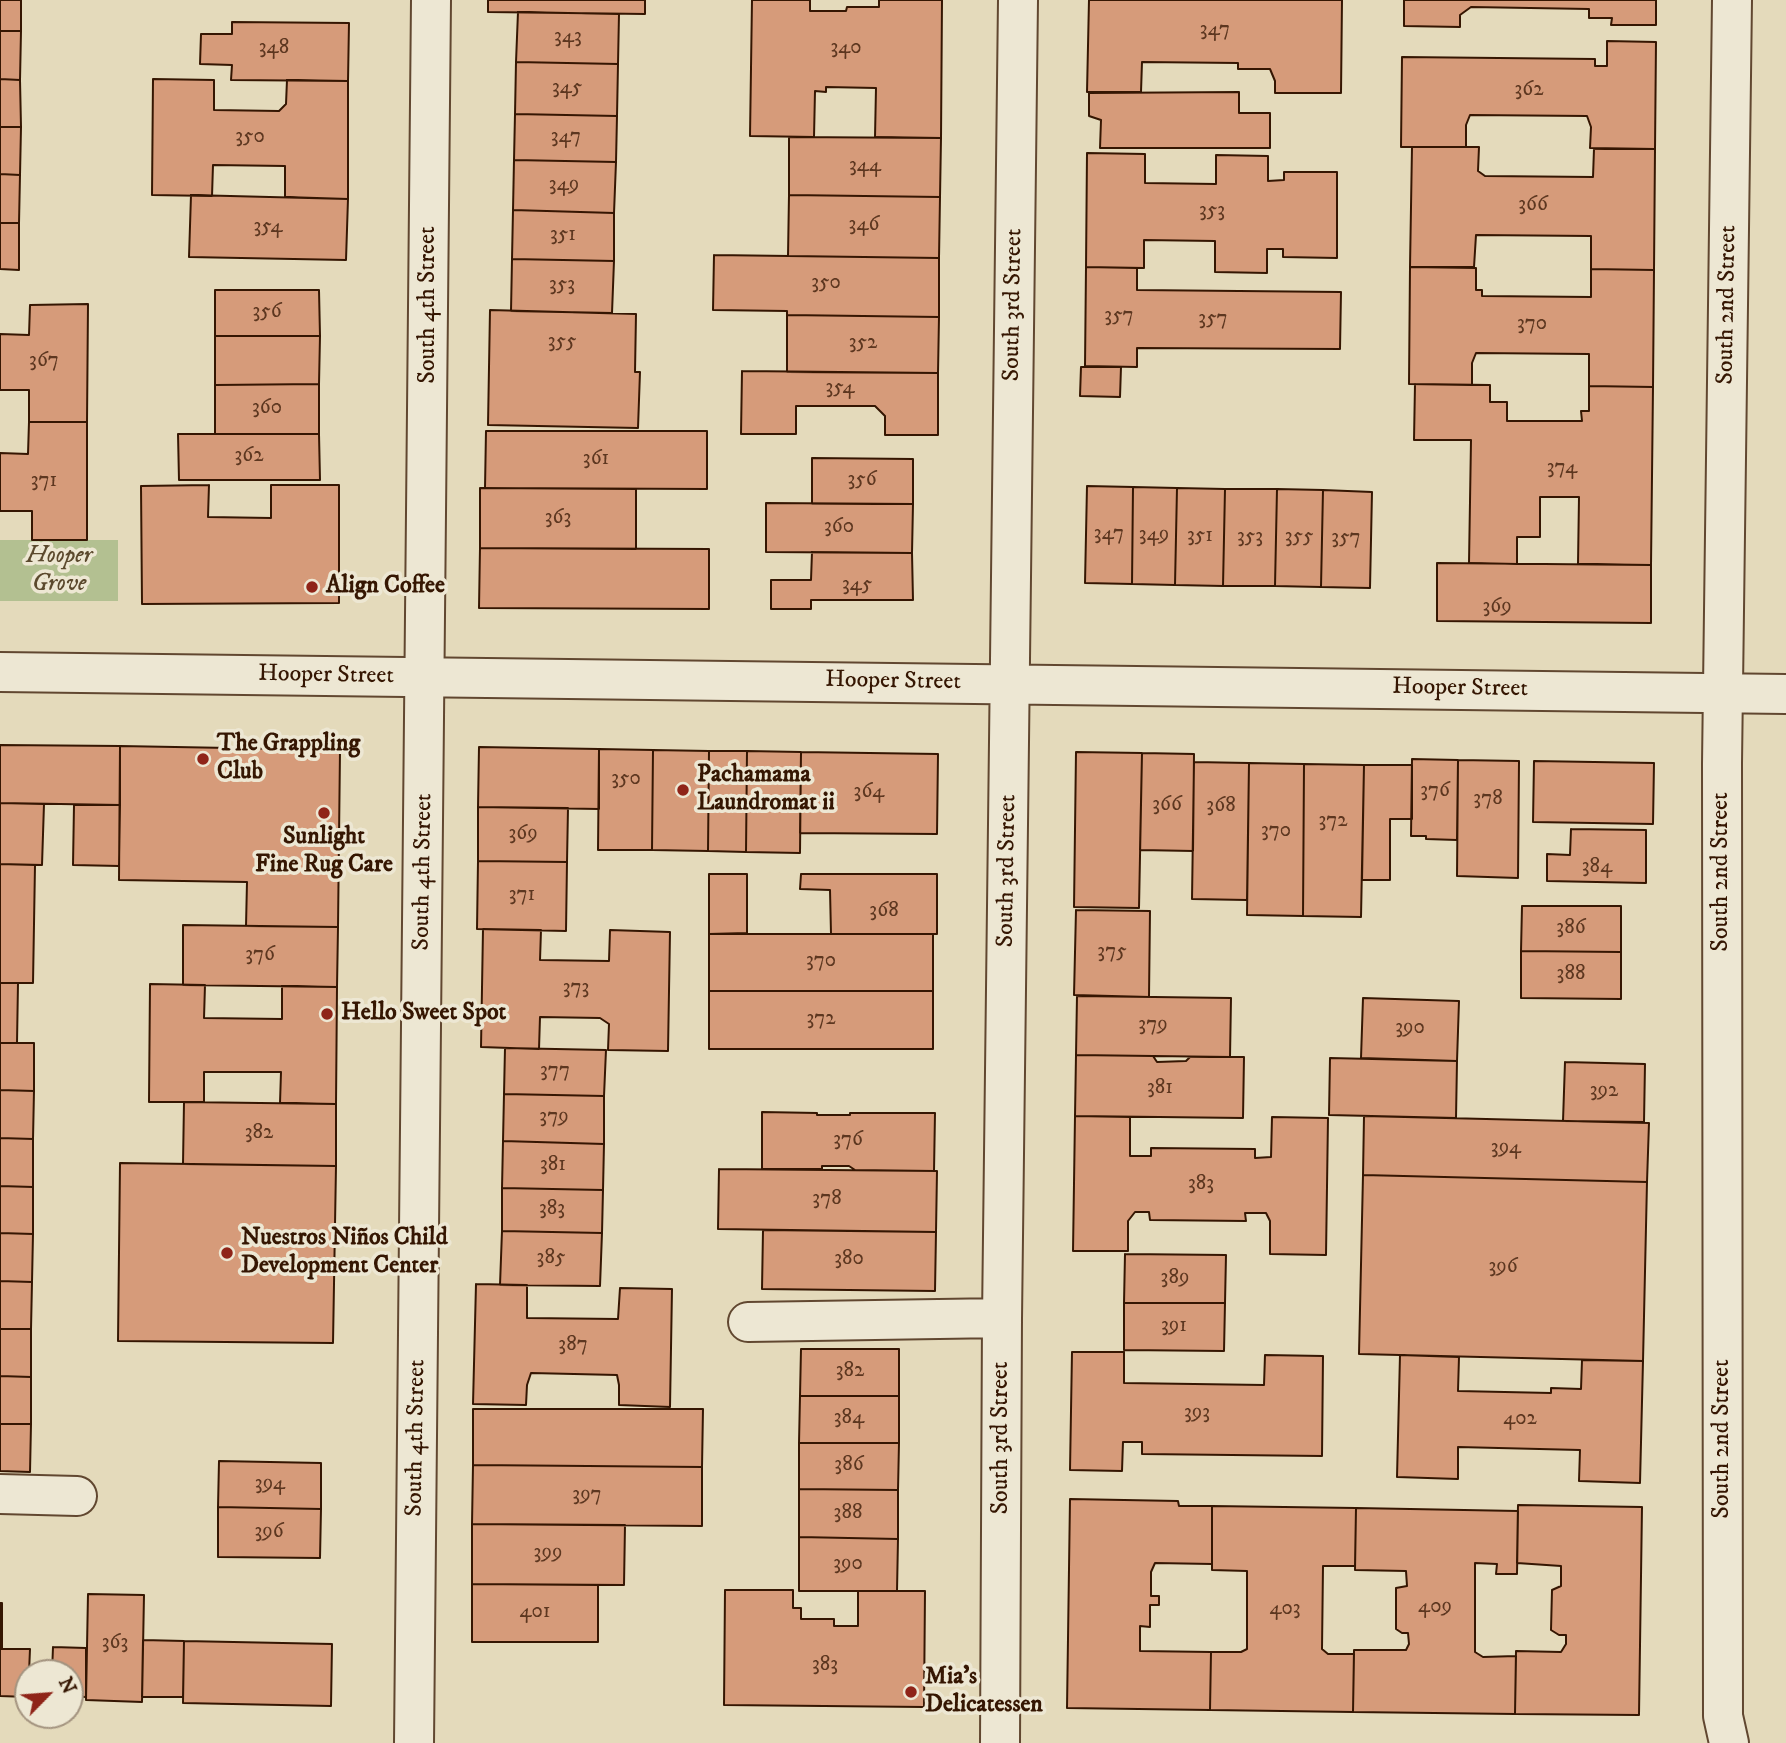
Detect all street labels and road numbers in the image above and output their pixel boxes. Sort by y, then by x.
street label: South 2nd Street [1712,225,1744,385]
street label: South 4th Street [415,226,443,384]
street label: South 3rd Street [998,228,1030,382]
street label: Hooper Street [258,660,394,692]
street label: Hooper Street [825,666,961,698]
street label: Hooper Street [1392,673,1528,705]
street label: South 2nd Street [1708,792,1736,952]
street label: South 4th Street [408,793,440,951]
street label: South 3rd Street [992,794,1024,948]
street label: South 4th Street [401,1359,433,1517]
street label: South 2nd Street [1709,1359,1737,1519]
street label: South 3rd Street [988,1362,1016,1514]

